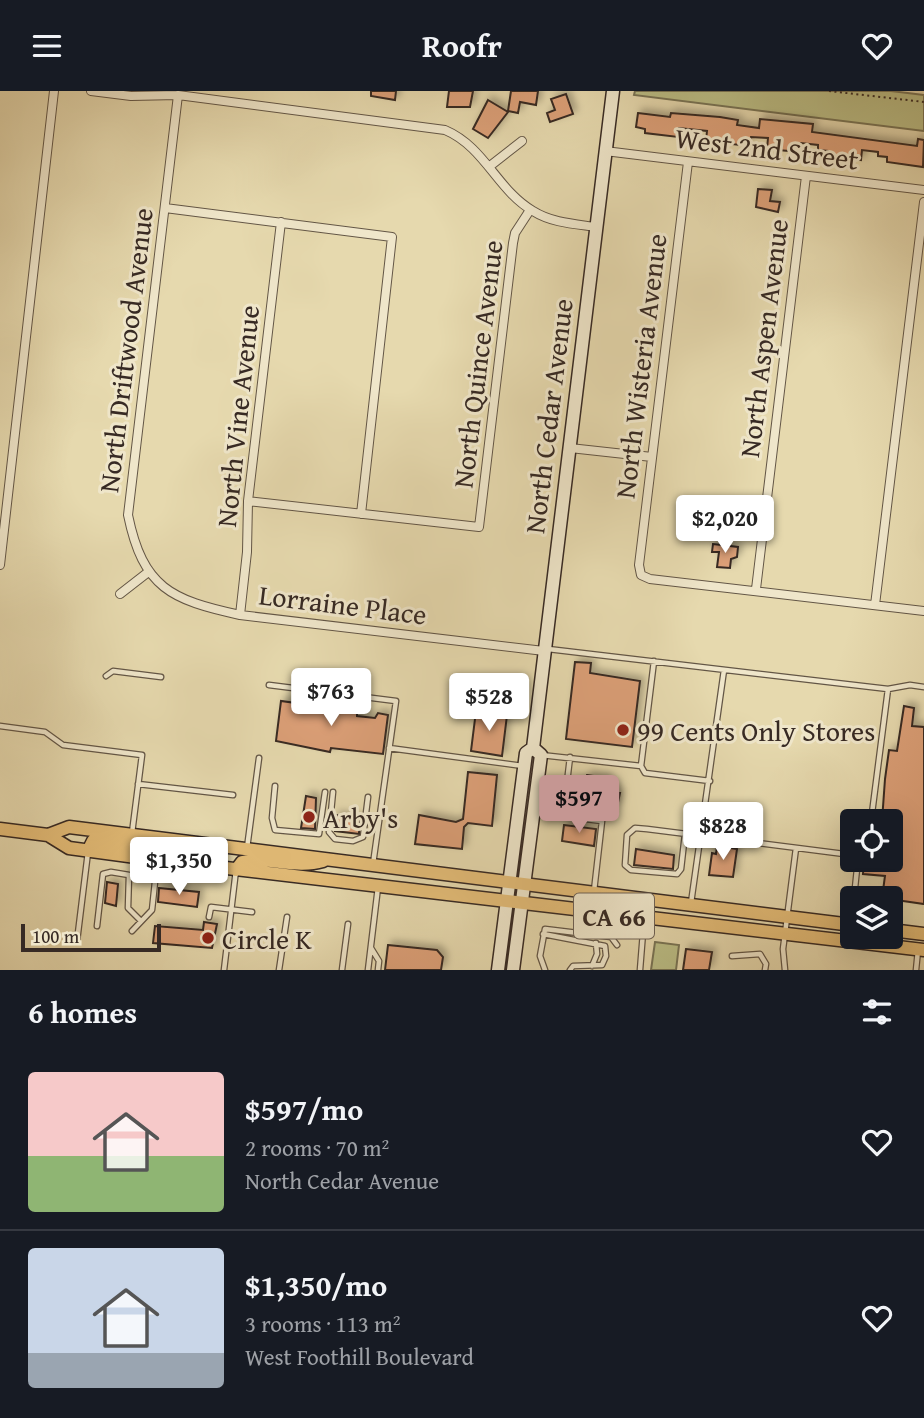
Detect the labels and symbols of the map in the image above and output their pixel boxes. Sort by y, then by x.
street label: West 2nd Street [673,116,861,180]
street label: North Driftwood Avenue [87,205,163,495]
street label: North Aspen Avenue [728,216,798,460]
street label: North Wisteria Avenue [603,231,677,501]
street label: North Quince Avenue [441,238,513,490]
street label: North Cedar Avenue [513,296,583,536]
street label: North Vine Avenue [205,303,269,529]
pin: $2,020 [668,496,782,555]
street label: Lorraine Place [257,573,429,635]
pin: $763 [290,669,372,728]
pin: $528 [448,673,530,733]
place label: 99 Cents Only Stores [637,710,875,751]
marker: 99 Cents Only Stores [615,722,631,738]
pin: $597 [538,775,620,835]
place label: Arby's [323,797,398,838]
pin: $828 [682,803,764,862]
marker: Arby's [301,809,317,825]
pin: $1,350 [122,837,236,897]
road number: CA 66 [574,894,654,939]
place label: Circle K [222,918,312,959]
scale bar [21,921,161,953]
marker: Circle K [200,930,216,946]

